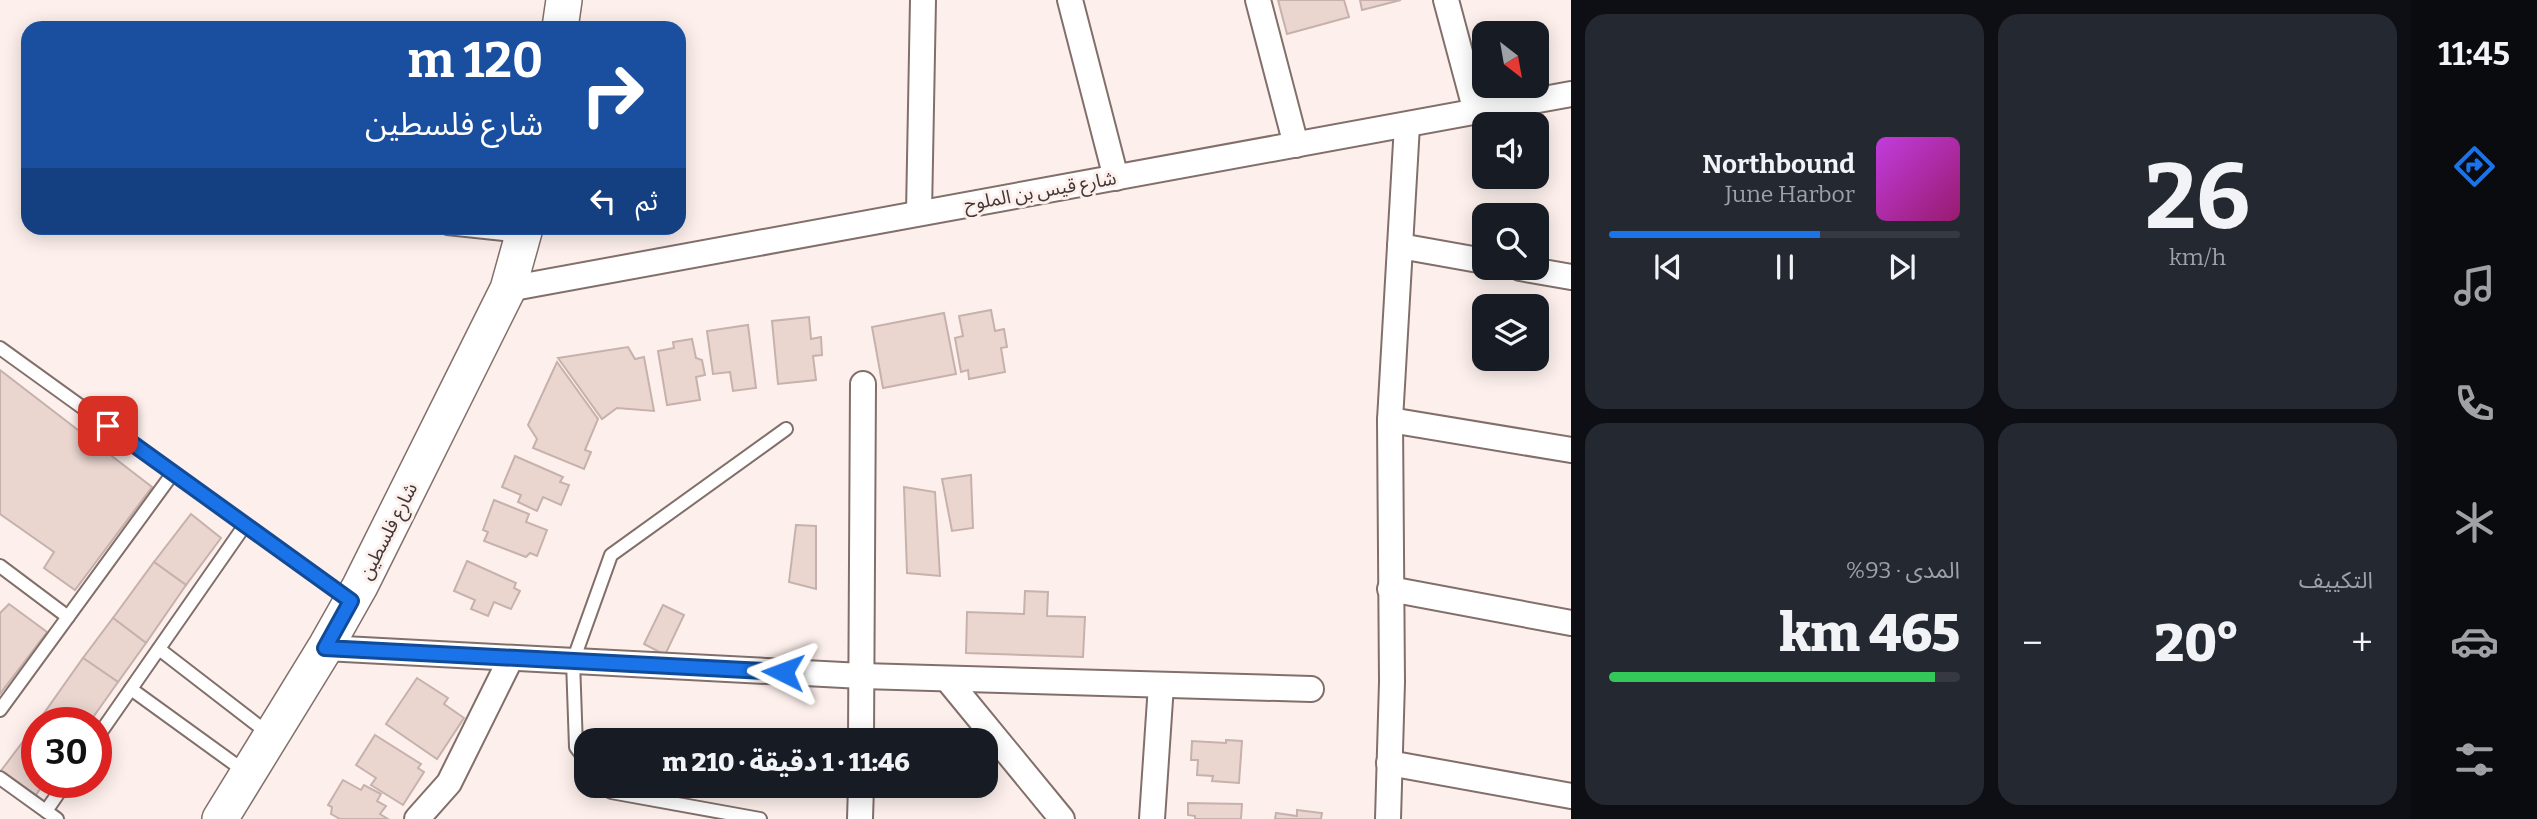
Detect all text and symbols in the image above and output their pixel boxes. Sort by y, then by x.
north arrow [1472,21,1549,98]
map controls [1472,21,1549,371]
text: 120 m [408,31,543,90]
text: 11:45 [2438,35,2510,73]
icon: right [567,49,658,140]
text: شارع فلسطين [365,105,543,143]
button: sound [1472,112,1549,189]
icon: directions [2450,142,2499,191]
text: 26 [2145,143,2250,252]
text: Northbound [1702,149,1855,180]
street label: شارع قيس بن الملوح [962,166,1118,218]
text: June Harbor [1725,180,1855,208]
icon: left [584,182,622,220]
text: ثم [636,186,658,217]
button: search [1472,203,1549,280]
text: km/h [2169,243,2226,271]
icon: previous [1649,248,1687,286]
icon: pause [1766,248,1804,286]
icon: next [1883,248,1921,286]
icon: music [2450,261,2499,310]
button: layers [1472,294,1549,371]
icon: phone [2450,379,2499,428]
pin [78,396,138,456]
icon: arrive [89,407,127,445]
street label: شارع فلسطين [354,479,424,584]
icon: climate [2450,498,2499,547]
text: المدى · 93% [1846,556,1960,584]
text: التكييف [2299,566,2373,594]
text: 465 km [1779,602,1960,665]
text: 20° [2155,612,2240,675]
icon: car [2450,617,2499,666]
text: − [2022,620,2043,666]
text: + [2351,620,2373,666]
position arrow [746,635,820,709]
speed limit sign: 30 [21,707,112,798]
icon: filters [2450,735,2499,784]
text: 11:46 · 1 دقيقة · 210 m [662,747,910,778]

